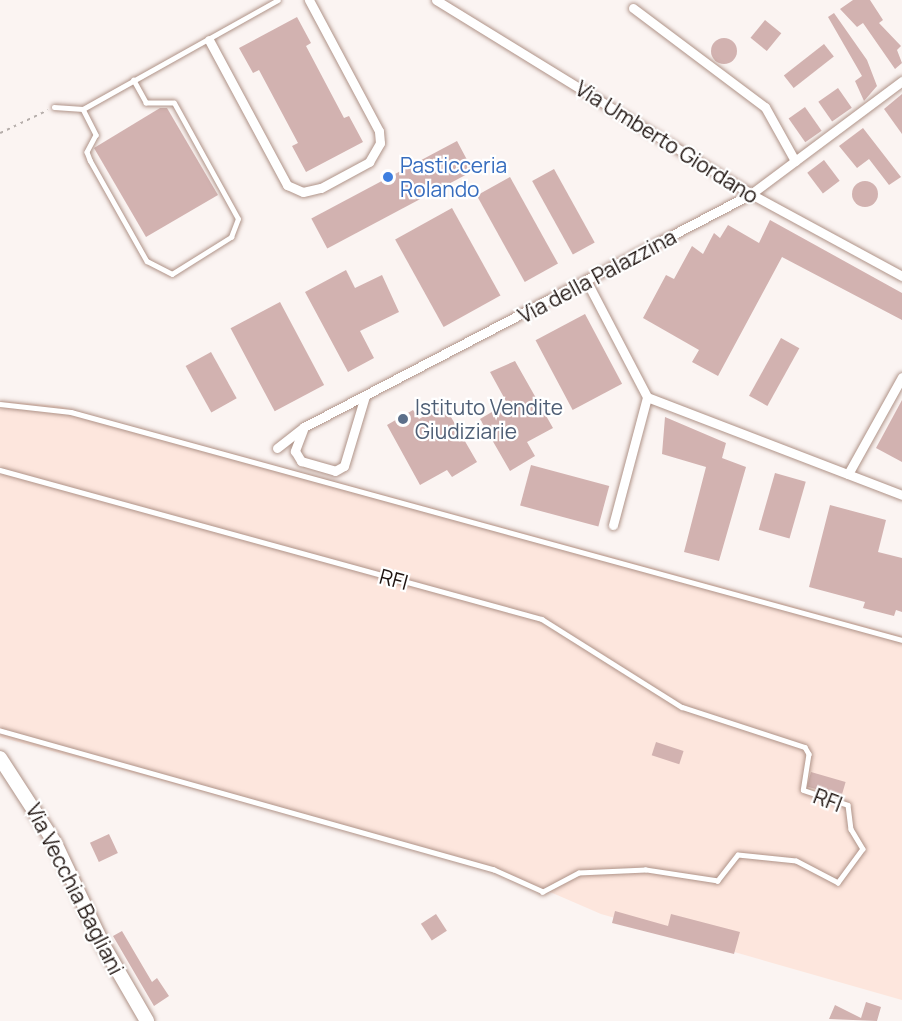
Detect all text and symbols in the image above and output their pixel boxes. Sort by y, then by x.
street label: Via Umberto Giordano [571,75,763,209]
place label: Pasticceria Rolando [400,152,507,202]
marker: Pasticceria Rolando [381,170,395,184]
street label: Via della Palazzina [514,224,680,328]
place label: Istituto Vendite Giudiziarie [415,394,563,444]
marker: Istituto Vendite Giudiziarie [396,412,410,426]
street label: RFI [377,563,411,595]
street label: RFI [810,783,846,817]
street label: Via Vecchia Bagliani [21,799,129,979]

